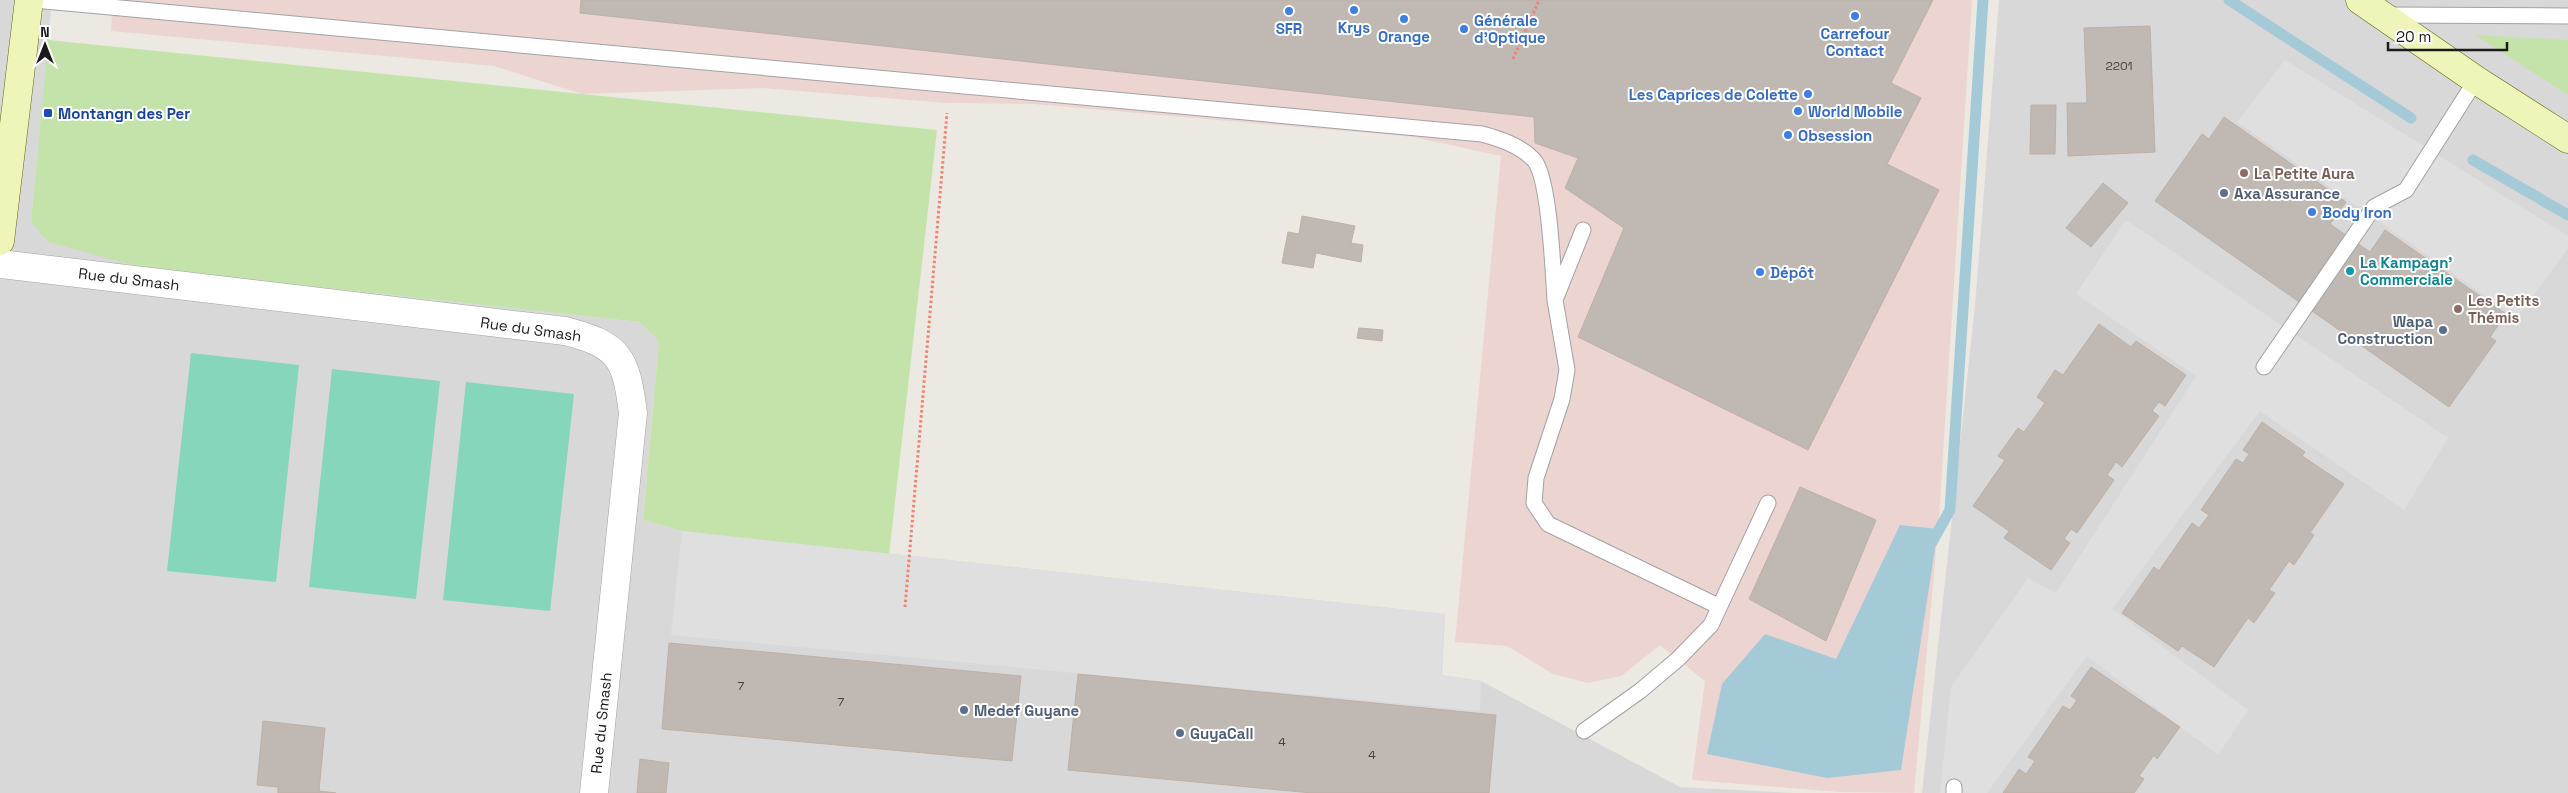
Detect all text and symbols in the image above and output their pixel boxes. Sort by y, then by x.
marker: Krys [1348,4,1360,16]
marker: SFR [1283,5,1295,17]
marker: Carrefour Contact [1849,10,1861,22]
place label: Générale d'Optique [1474,11,1546,47]
marker: Orange [1398,13,1410,25]
place label: Krys [1338,18,1370,37]
place label: SFR [1276,19,1302,38]
north arrow [20,20,70,70]
scale bar [2388,20,2507,52]
text: N [40,23,50,41]
marker: Générale d'Optique [1458,23,1470,35]
place label: Carrefour Contact [1820,24,1890,60]
place label: Orange [1378,27,1430,46]
text: 20 m [2396,27,2431,46]
house number: 2201 [2105,58,2133,74]
place label: Les Caprices de Colette [1629,85,1798,104]
marker: Les Caprices de Colette [1802,88,1814,100]
place label: World Mobile [1808,102,1903,121]
place label: Montangn des Per [58,104,190,123]
marker: World Mobile [1792,105,1804,117]
marker: Montangn des Per [42,107,54,119]
place label: Obsession [1798,126,1872,145]
marker: Obsession [1782,129,1794,141]
place label: La Petite Aura [2254,164,2355,183]
marker: La Petite Aura [2238,167,2250,179]
place label: Axa Assurance [2234,184,2341,203]
marker: Axa Assurance [2218,187,2230,199]
place label: Body Iron [2322,203,2392,222]
marker: Body Iron [2306,206,2318,218]
place label: La Kampagn' Commerciale [2360,253,2453,289]
street label: Rue du Smash [77,263,181,295]
place label: Dépôt [1770,263,1814,282]
marker: La Kampagn' Commerciale [2344,265,2356,277]
marker: Dépôt [1754,266,1766,278]
place label: Les Petits Thémis [2468,291,2539,327]
marker: Les Petits Thémis [2452,303,2464,315]
place label: Wapa Construction [2337,312,2433,348]
street label: Rue du Smash [479,313,583,345]
marker: Wapa Construction [2437,324,2449,336]
street label: Rue du Smash [586,671,616,775]
house number: 7 [738,678,745,694]
house number: 7 [838,694,845,710]
place label: Medef Guyane [974,701,1080,720]
marker: Medef Guyane [958,704,970,716]
place label: GuyaCall [1190,724,1253,743]
marker: GuyaCall [1174,727,1186,739]
house number: 4 [1278,734,1286,750]
house number: 4 [1368,747,1376,763]

